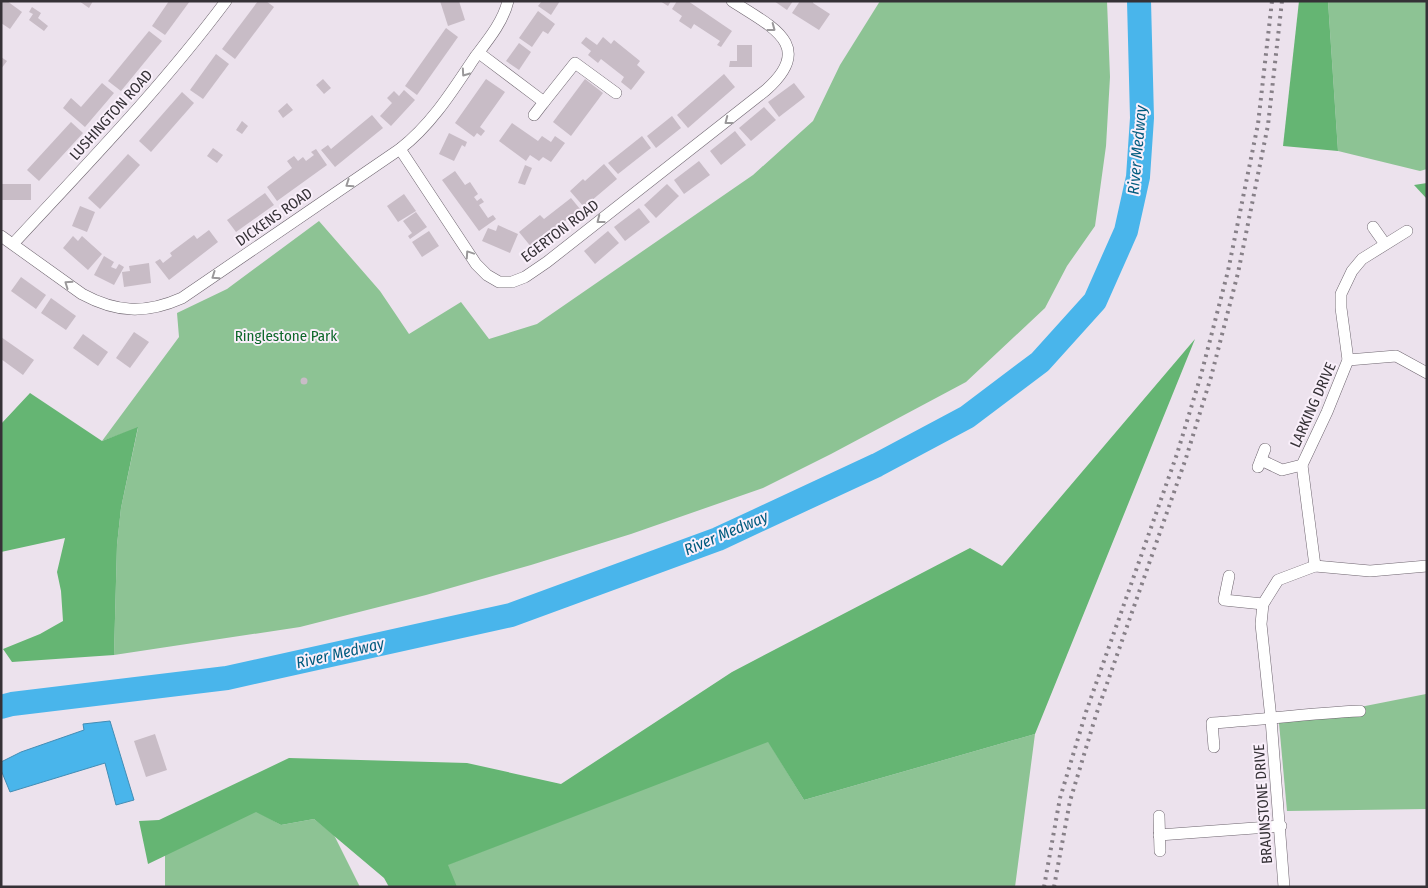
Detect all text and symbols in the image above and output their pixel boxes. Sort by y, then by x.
one-way arrow [766,23,775,31]
street label: LUSHINGTON ROAD [66,66,156,164]
one-way arrow [462,67,471,76]
water label: River Medway [1124,104,1150,195]
one-way arrow [725,115,734,123]
one-way arrow [345,178,355,187]
street label: DICKENS ROAD [232,184,316,250]
street label: EGERTON ROAD [518,196,602,266]
one-way arrow [597,215,606,223]
one-way arrow [466,250,475,260]
one-way arrow [211,270,221,279]
one-way arrow [64,281,74,290]
park label: Ringlestone Park [235,327,337,345]
street label: LARKING DRIVE [1286,360,1340,450]
water label: River Medway [681,506,772,559]
water label: River Medway [294,633,387,672]
street label: BRAUNSTONE DRIVE [1250,743,1276,865]

